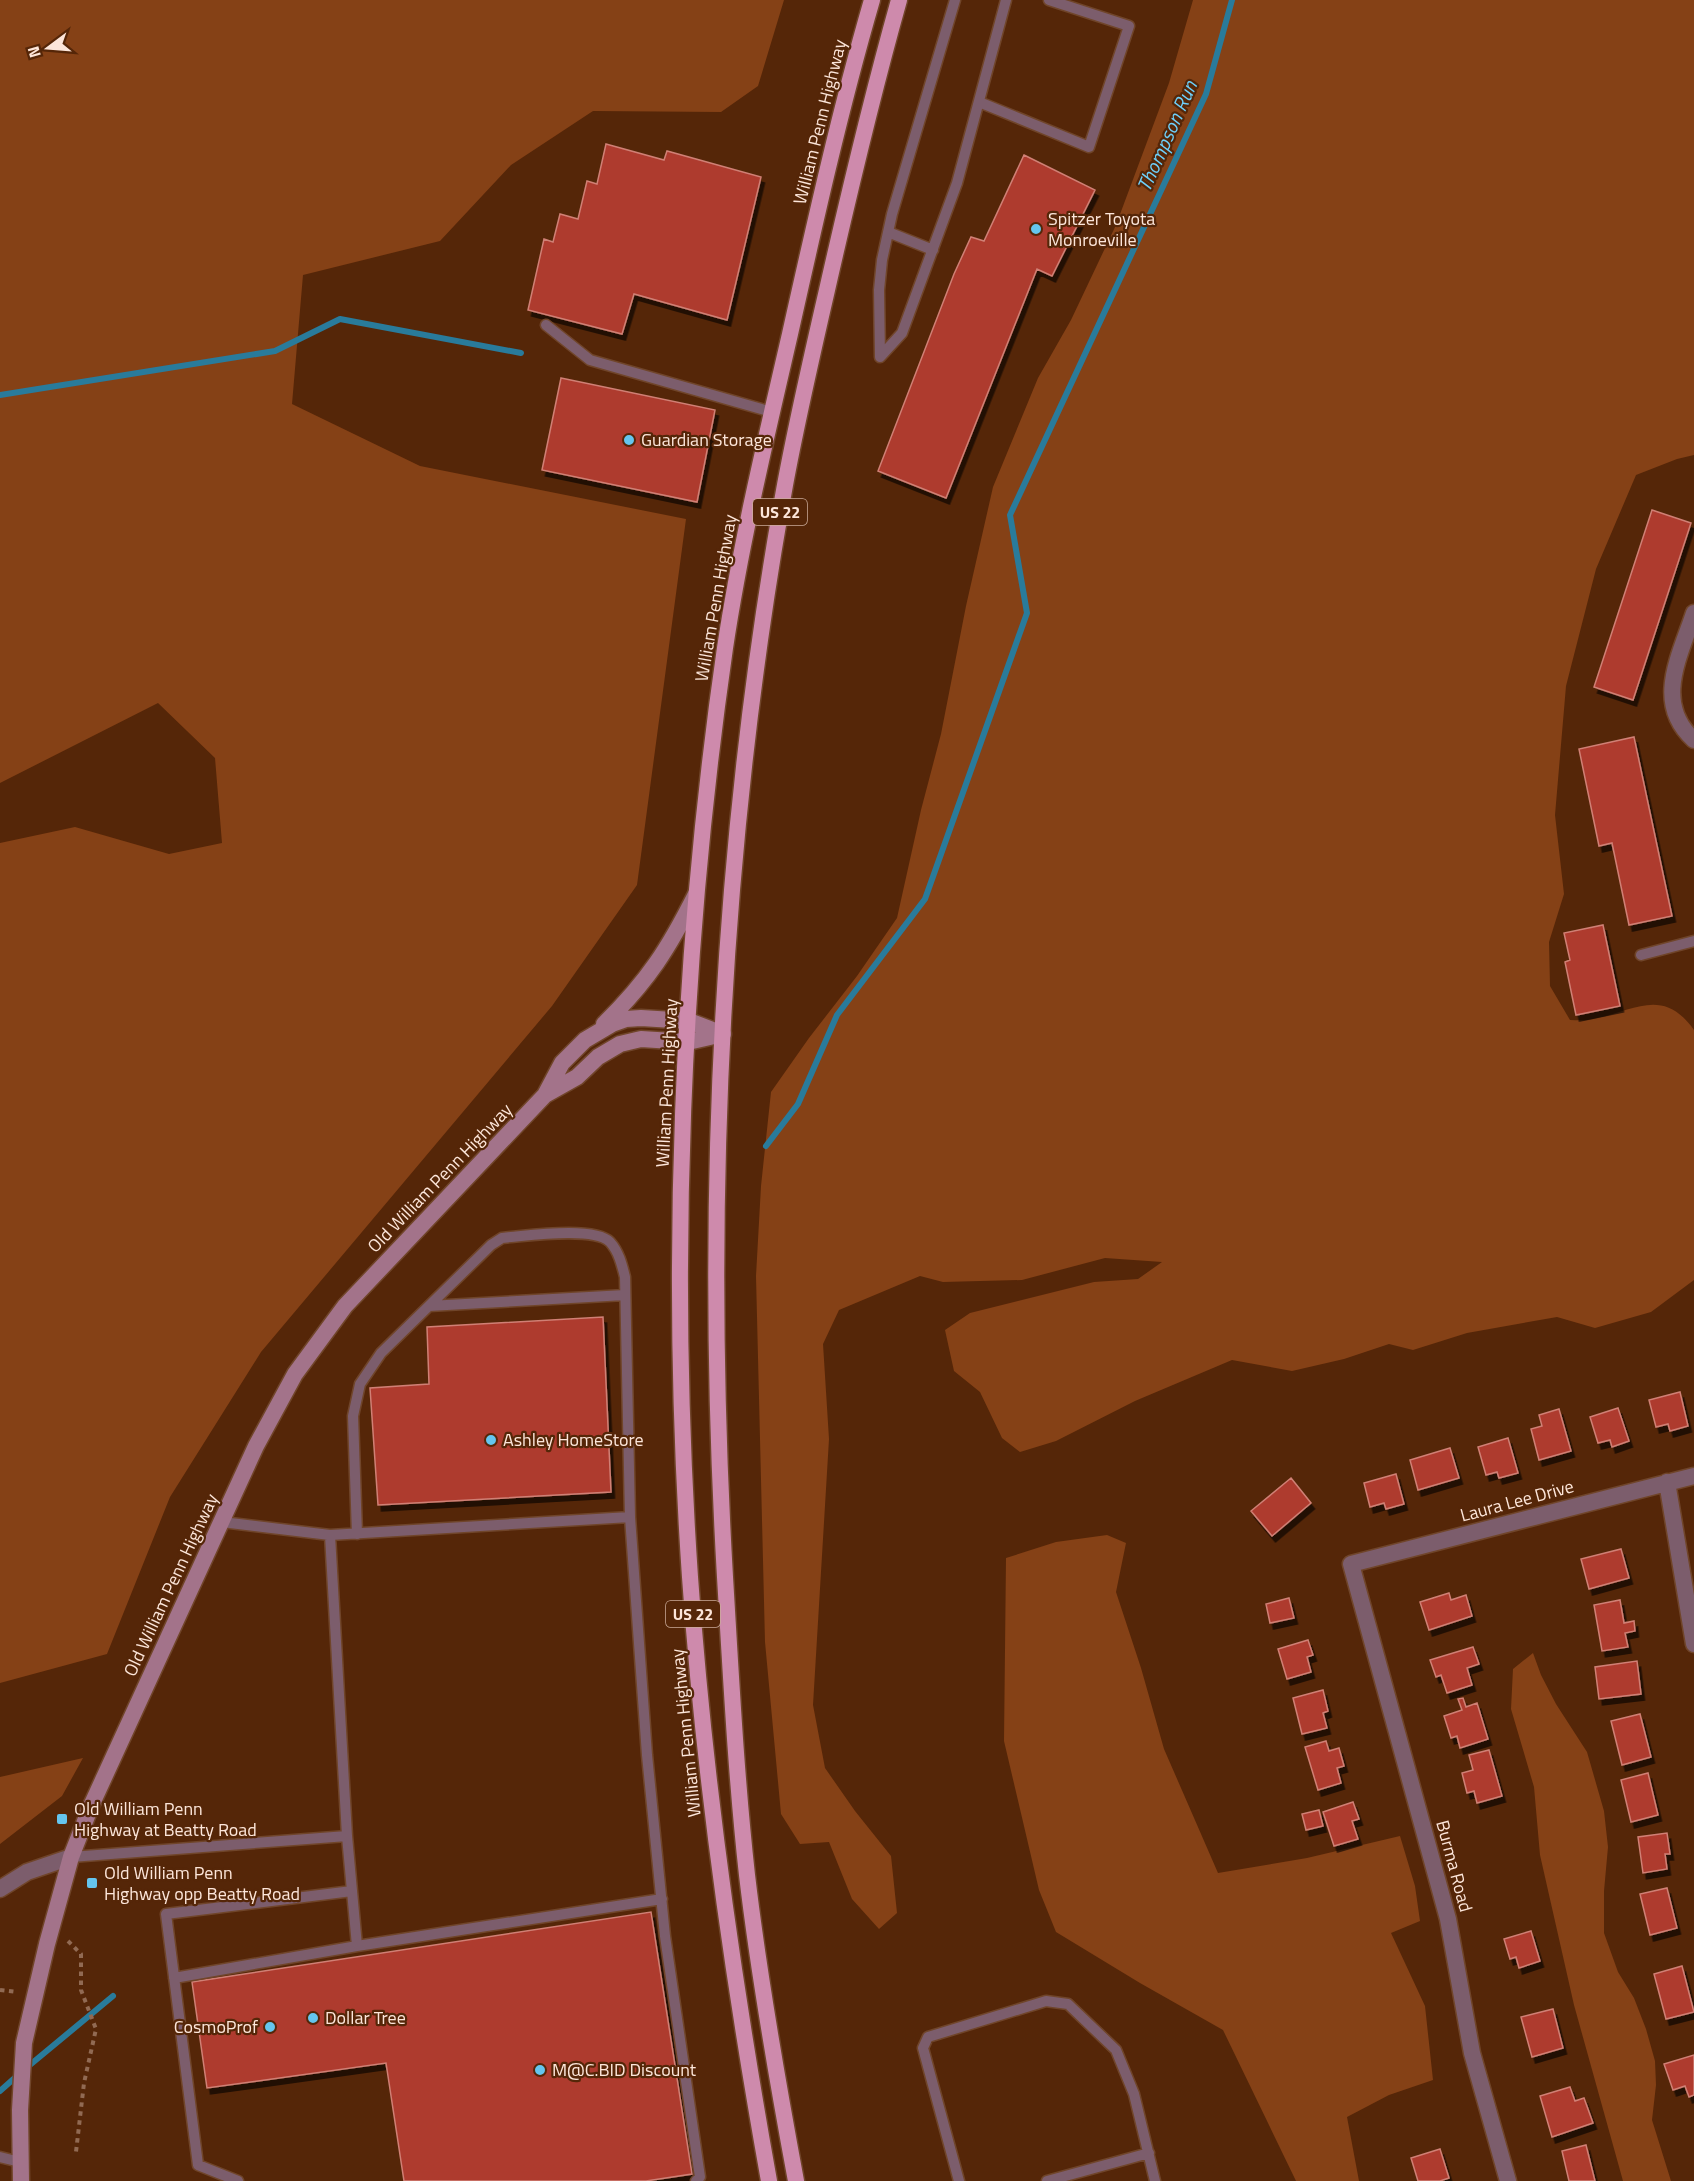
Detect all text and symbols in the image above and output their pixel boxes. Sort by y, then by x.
north arrow [18,18,78,78]
street label: William Penn Highway [786,36,853,207]
text: N [21,43,47,61]
water label: Thompson Run [1128,74,1205,196]
place label: Spitzer Toyota Monroeville [1048,205,1155,253]
marker: Spitzer Toyota Monroeville [1029,222,1043,236]
place label: Guardian Storage [641,426,772,453]
marker: Guardian Storage [622,433,636,447]
road number: US 22 [753,499,807,525]
street label: William Penn Highway [688,512,744,684]
street label: William Penn Highway [649,997,684,1168]
street label: Old William Penn Highway [361,1097,519,1259]
place label: Ashley HomeStore [503,1426,644,1453]
marker: Ashley HomeStore [484,1433,498,1447]
street label: Laura Lee Drive [1457,1472,1577,1529]
street label: Old William Penn Highway [116,1489,225,1681]
road number: US 22 [666,1601,720,1627]
street label: William Penn Highway [663,1647,708,1819]
place label: Old William Penn Highway at Beatty Road [74,1795,257,1843]
marker: Old William Penn Highway at Beatty Road [55,1812,69,1826]
street label: Burma Road [1429,1817,1480,1915]
place label: Old William Penn Highway opp Beatty Road [104,1859,300,1907]
marker: Old William Penn Highway opp Beatty Road [85,1876,99,1890]
place label: Dollar Tree [325,2004,406,2031]
marker: Dollar Tree [306,2011,320,2025]
place label: CosmoProf [174,2013,258,2040]
marker: CosmoProf [263,2020,277,2034]
place label: M@C.BID Discount [552,2056,697,2083]
marker: M@C.BID Discount [533,2063,547,2077]

